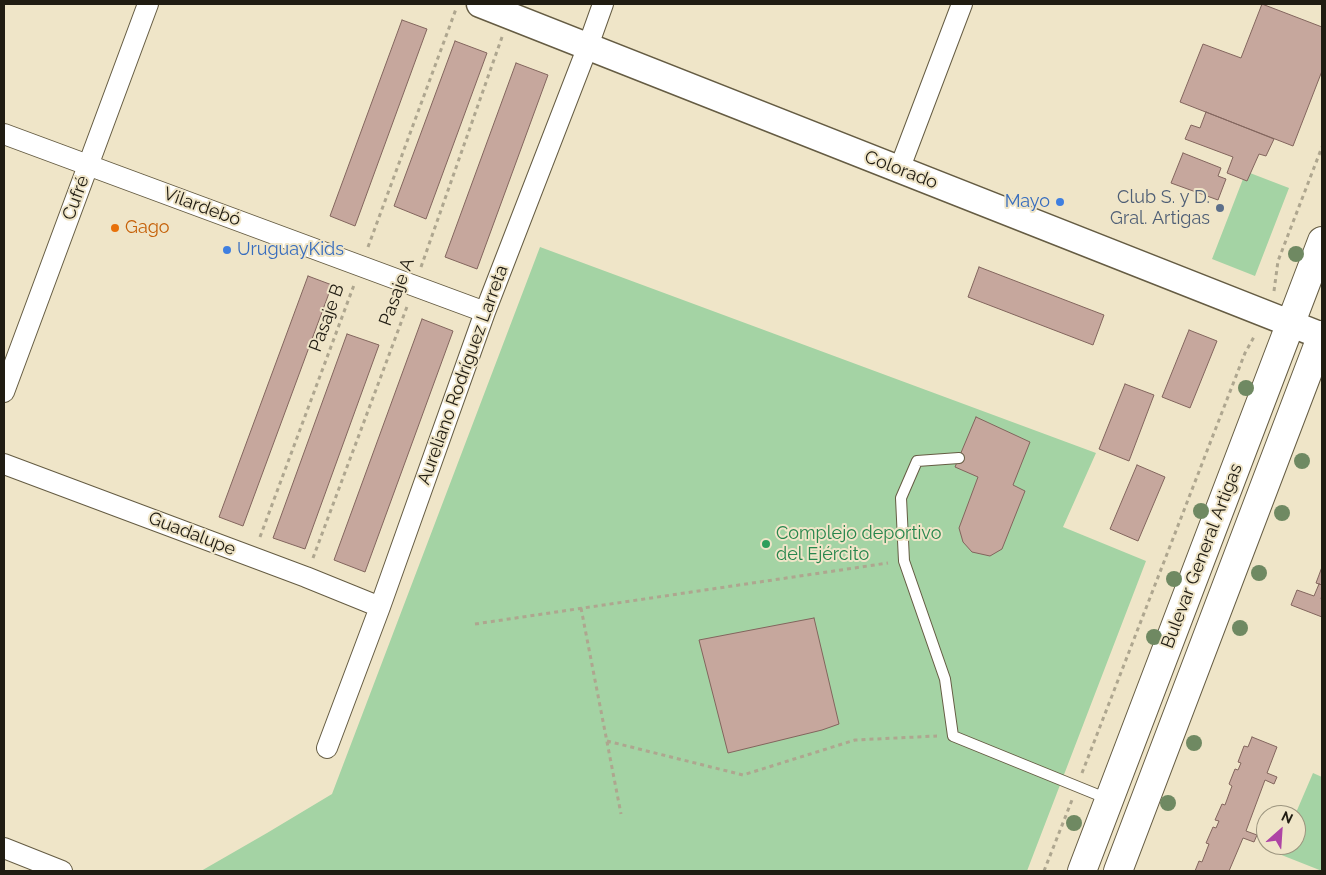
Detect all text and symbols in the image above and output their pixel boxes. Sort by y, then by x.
street label: Colorado [861,146,941,194]
street label: Cufré [58,173,94,223]
street label: Vilardebó [160,183,244,231]
place label: Club S. y D. Gral. Artigas [1110,187,1210,230]
place label: Mayo [1005,191,1050,213]
marker: Mayo [1054,196,1066,208]
marker: Club S. y D. Gral. Artigas [1214,202,1226,214]
place label: Gago [125,217,170,239]
marker: Gago [109,222,121,234]
place label: UruguayKids [237,239,344,261]
marker: UruguayKids [221,244,233,256]
street label: Pasaje A [375,255,419,329]
street label: Aureliano Rodríguez Larreta [413,262,513,488]
street label: Pasaje B [305,281,349,355]
street label: Bulevar General Artigas [1157,461,1247,651]
street label: Guadalupe [145,507,239,561]
place label: Complejo deportivo del Ejército [776,523,941,566]
marker: Complejo deportivo del Ejército [760,538,772,550]
north arrow [1256,805,1306,855]
text: N [1279,808,1295,827]

